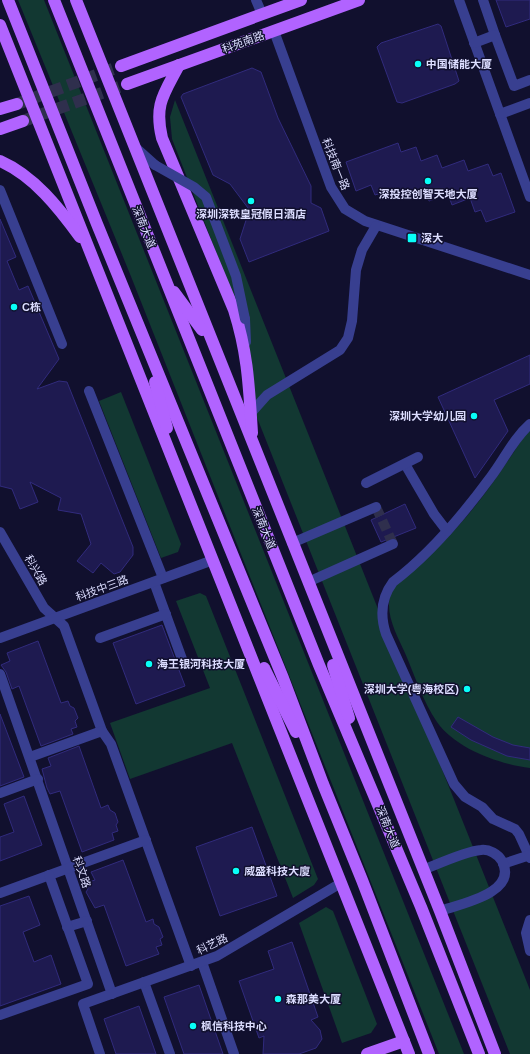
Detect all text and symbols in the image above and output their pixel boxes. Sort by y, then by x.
street label: 科苑南路 [220,29,266,55]
place label: 中国储能大厦 [426,58,492,70]
marker: 中国储能大厦 [413,59,423,69]
street label: 科技南一路 [320,136,352,192]
marker: 深投控创智天地大厦 [423,176,433,186]
place label: 深投控创智天地大厦 [379,188,478,200]
marker: 深圳深铁皇冠假日酒店 [246,196,256,206]
street label: 深南大道 [130,204,158,250]
place label: 深圳深铁皇冠假日酒店 [196,208,306,220]
marker: 深大 [406,232,418,244]
place label: 深大 [421,232,443,244]
place label: C栋 [22,301,41,313]
marker: C栋 [9,302,19,312]
place label: 深圳大学幼儿园 [389,410,466,422]
marker: 深圳大学幼儿园 [469,411,479,421]
street label: 深南大道 [250,505,278,551]
street label: 科兴路 [23,553,49,587]
street label: 科技中三路 [74,573,130,603]
place label: 海王银河科技大厦 [157,658,245,670]
marker: 海王银河科技大厦 [144,659,154,669]
place label: 深圳大学(粤海校区) [364,683,459,695]
marker: 深圳大学(粤海校区) [462,684,472,694]
street label: 深南大道 [374,804,402,850]
street label: 科文路 [71,854,93,890]
place label: 威盛科技大廈 [244,865,310,877]
marker: 威盛科技大廈 [231,866,241,876]
street label: 科艺路 [195,931,229,957]
place label: 森那美大厦 [286,993,341,1005]
marker: 森那美大厦 [273,994,283,1004]
place label: 枫信科技中心 [201,1020,267,1032]
marker: 枫信科技中心 [188,1021,198,1031]

